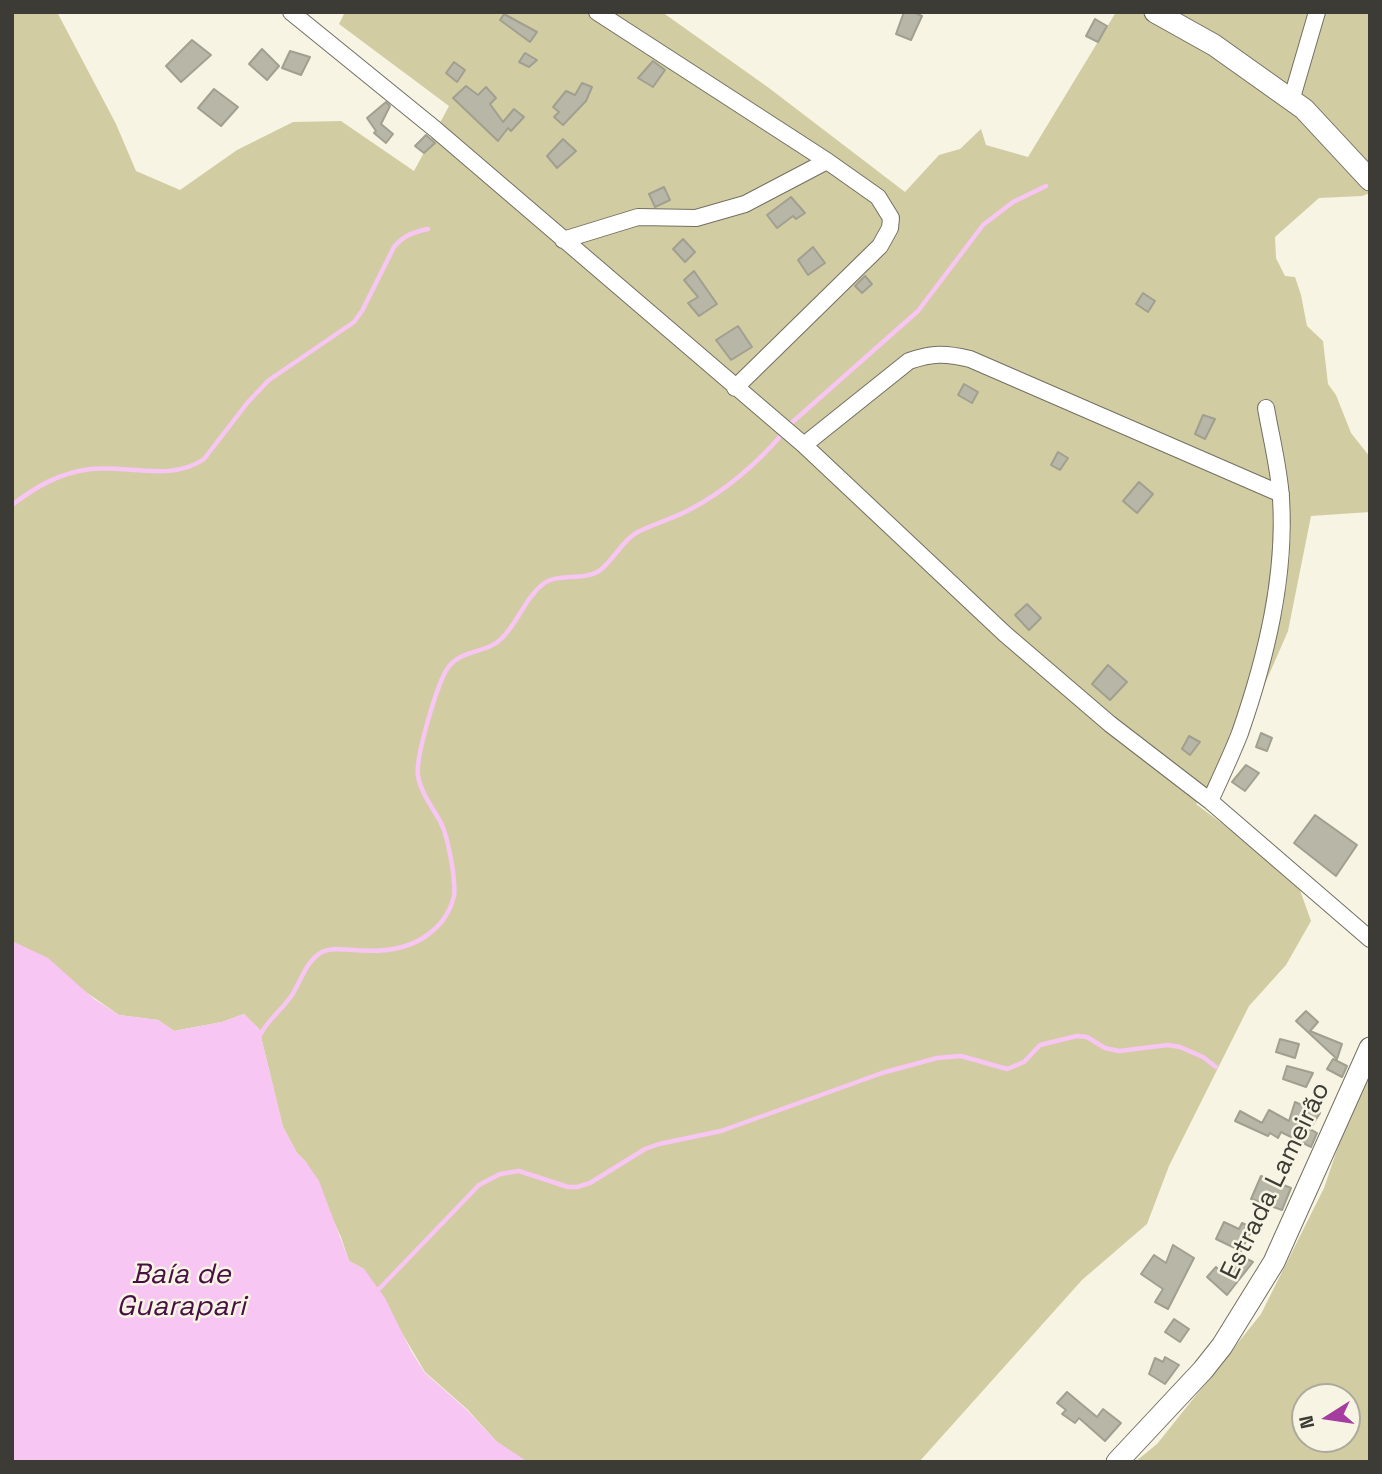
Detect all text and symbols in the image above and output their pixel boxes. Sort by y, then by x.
street label: Estrada Lameirão [1215,1077,1337,1285]
water label: Baía de Guarapari [116,1258,246,1324]
north arrow [1291,1383,1361,1453]
text: N [1293,1413,1320,1431]

